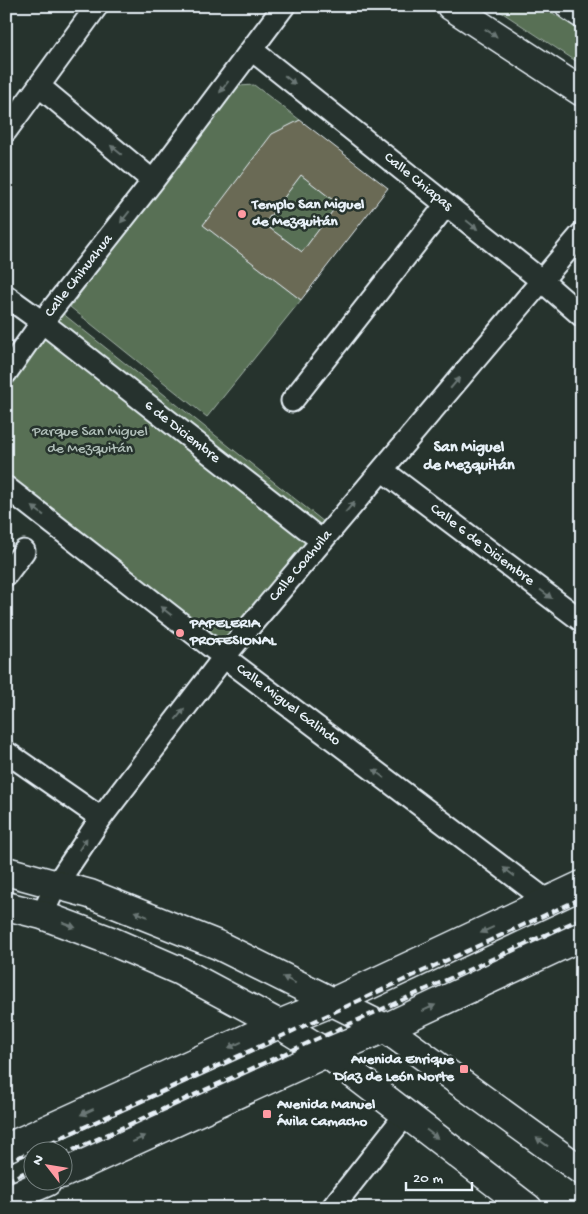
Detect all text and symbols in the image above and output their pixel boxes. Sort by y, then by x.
one-way arrow [485,28,498,38]
one-way arrow [283,75,296,86]
one-way arrow [218,81,229,94]
one-way arrow [109,144,122,155]
street label: Calle Chiapas [380,149,456,216]
place label: Templo San Miguel de Mezquitán [251,196,365,231]
marker: Templo San Miguel de Mezquitán [236,208,248,220]
one-way arrow [120,210,131,223]
one-way arrow [465,220,478,231]
street label: Calle Chihuahua [41,230,117,321]
one-way arrow [449,377,460,390]
street label: 6 de Diciembre [140,397,224,468]
park label: Parque San Miguel de Mezquitán [31,423,148,458]
district label: San Miguel de Mezquitán [423,439,515,476]
street label: Calle 6 de Diciembre [426,500,538,590]
one-way arrow [344,502,356,514]
one-way arrow [32,506,45,517]
street label: Calle Coahuila [266,526,337,606]
one-way arrow [539,589,553,599]
one-way arrow [160,606,173,617]
place label: PAPELERIA PROFESIONAL [189,615,277,650]
marker: PAPELERIA PROFESIONAL [174,627,186,639]
street label: Calle Miguel Galindo [232,660,344,750]
one-way arrow [175,708,186,721]
one-way arrow [373,768,386,779]
one-way arrow [78,838,88,851]
one-way arrow [502,867,515,877]
one-way arrow [134,910,148,918]
one-way arrow [62,922,77,930]
one-way arrow [480,926,494,934]
one-way arrow [282,976,296,984]
one-way arrow [422,1003,436,1011]
one-way arrow [228,1041,242,1049]
place label: Avenida Enrique Díaz de León Norte [332,1051,455,1086]
marker: Avenida Enrique Díaz de León Norte [458,1063,470,1075]
place label: Avenida Manuel Ávila Camacho [276,1096,376,1131]
one-way arrow [80,1108,94,1116]
marker: Avenida Manuel Ávila Camacho [261,1108,273,1120]
one-way arrow [425,1129,438,1140]
one-way arrow [132,1135,146,1143]
one-way arrow [535,1137,549,1147]
north arrow [22,1142,72,1192]
text: N [29,1152,49,1169]
scale bar [406,1159,472,1191]
text: 20 m [413,1170,443,1188]

